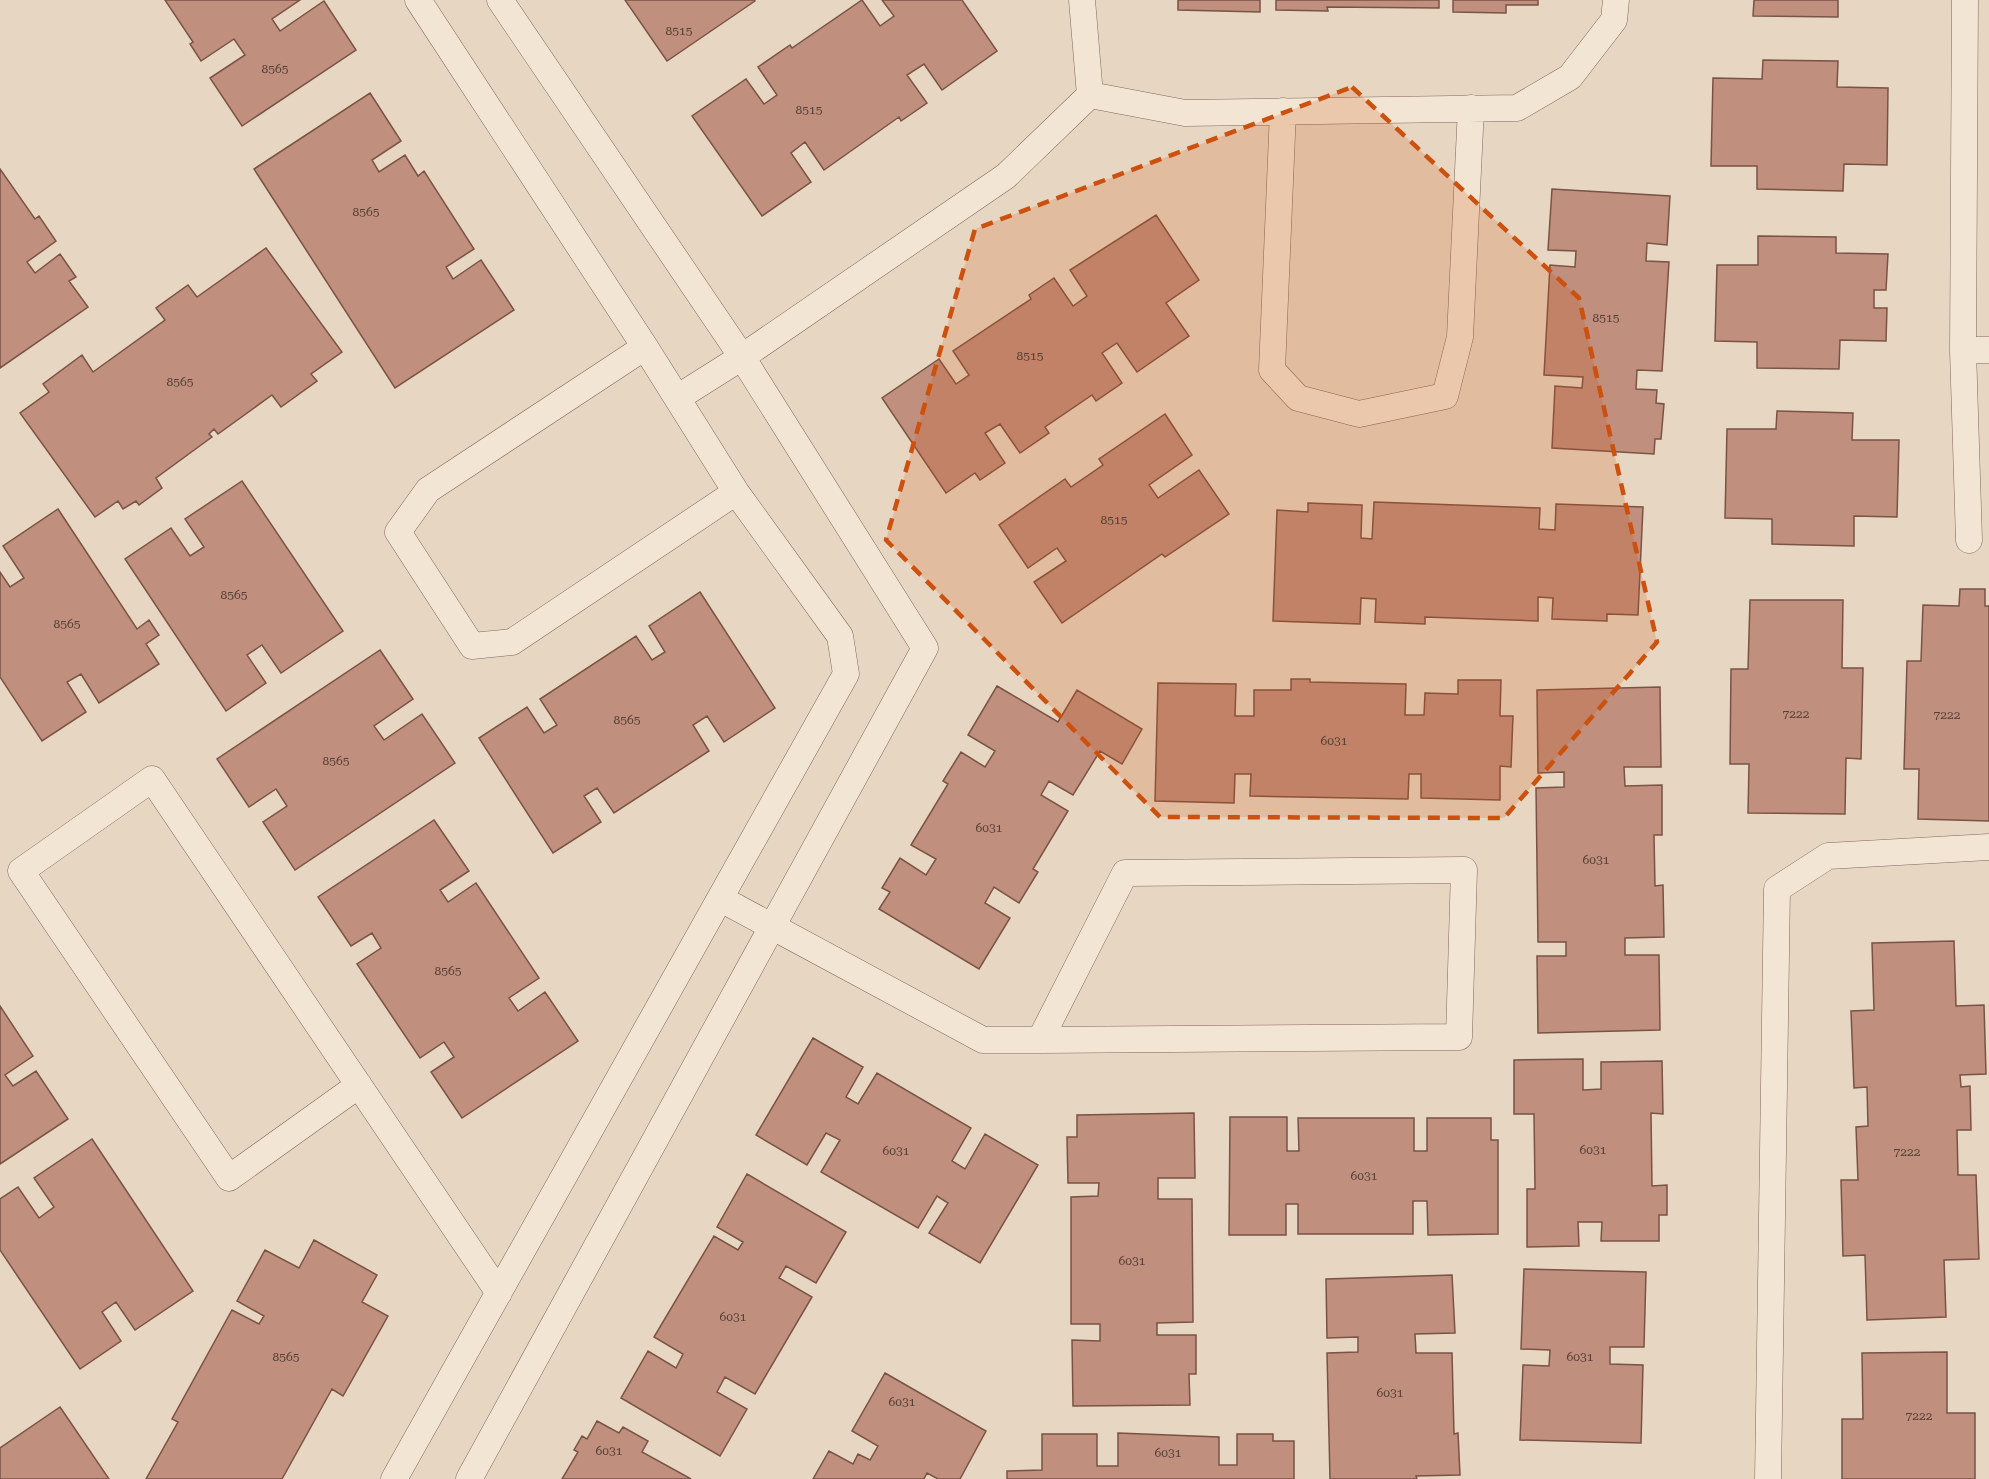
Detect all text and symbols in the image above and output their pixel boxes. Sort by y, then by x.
house number: 8515 [666,24,693,38]
house number: 8565 [262,62,289,76]
house number: 8515 [796,103,823,117]
house number: 8565 [353,205,380,219]
house number: 8515 [1593,311,1620,325]
house number: 8515 [1017,349,1044,363]
house number: 8565 [167,375,194,389]
house number: 8515 [1101,513,1128,527]
house number: 8565 [221,588,248,602]
house number: 8565 [54,617,81,631]
house number: 7222 [1783,707,1810,721]
house number: 7222 [1934,708,1961,722]
house number: 8565 [614,713,641,727]
house number: 6031 [1321,734,1348,748]
house number: 8565 [323,754,350,768]
house number: 6031 [976,821,1003,835]
house number: 6031 [1583,853,1610,867]
house number: 8565 [435,964,462,978]
house number: 6031 [1580,1143,1607,1157]
house number: 6031 [883,1144,910,1158]
house number: 7222 [1894,1145,1921,1159]
house number: 6031 [1351,1169,1378,1183]
house number: 6031 [1119,1254,1146,1268]
house number: 6031 [720,1310,747,1324]
house number: 8565 [273,1350,300,1364]
house number: 6031 [1567,1350,1594,1364]
house number: 6031 [1377,1386,1404,1400]
house number: 6031 [889,1395,916,1409]
house number: 7222 [1906,1409,1933,1423]
house number: 6031 [596,1444,623,1458]
house number: 6031 [1155,1446,1182,1460]

